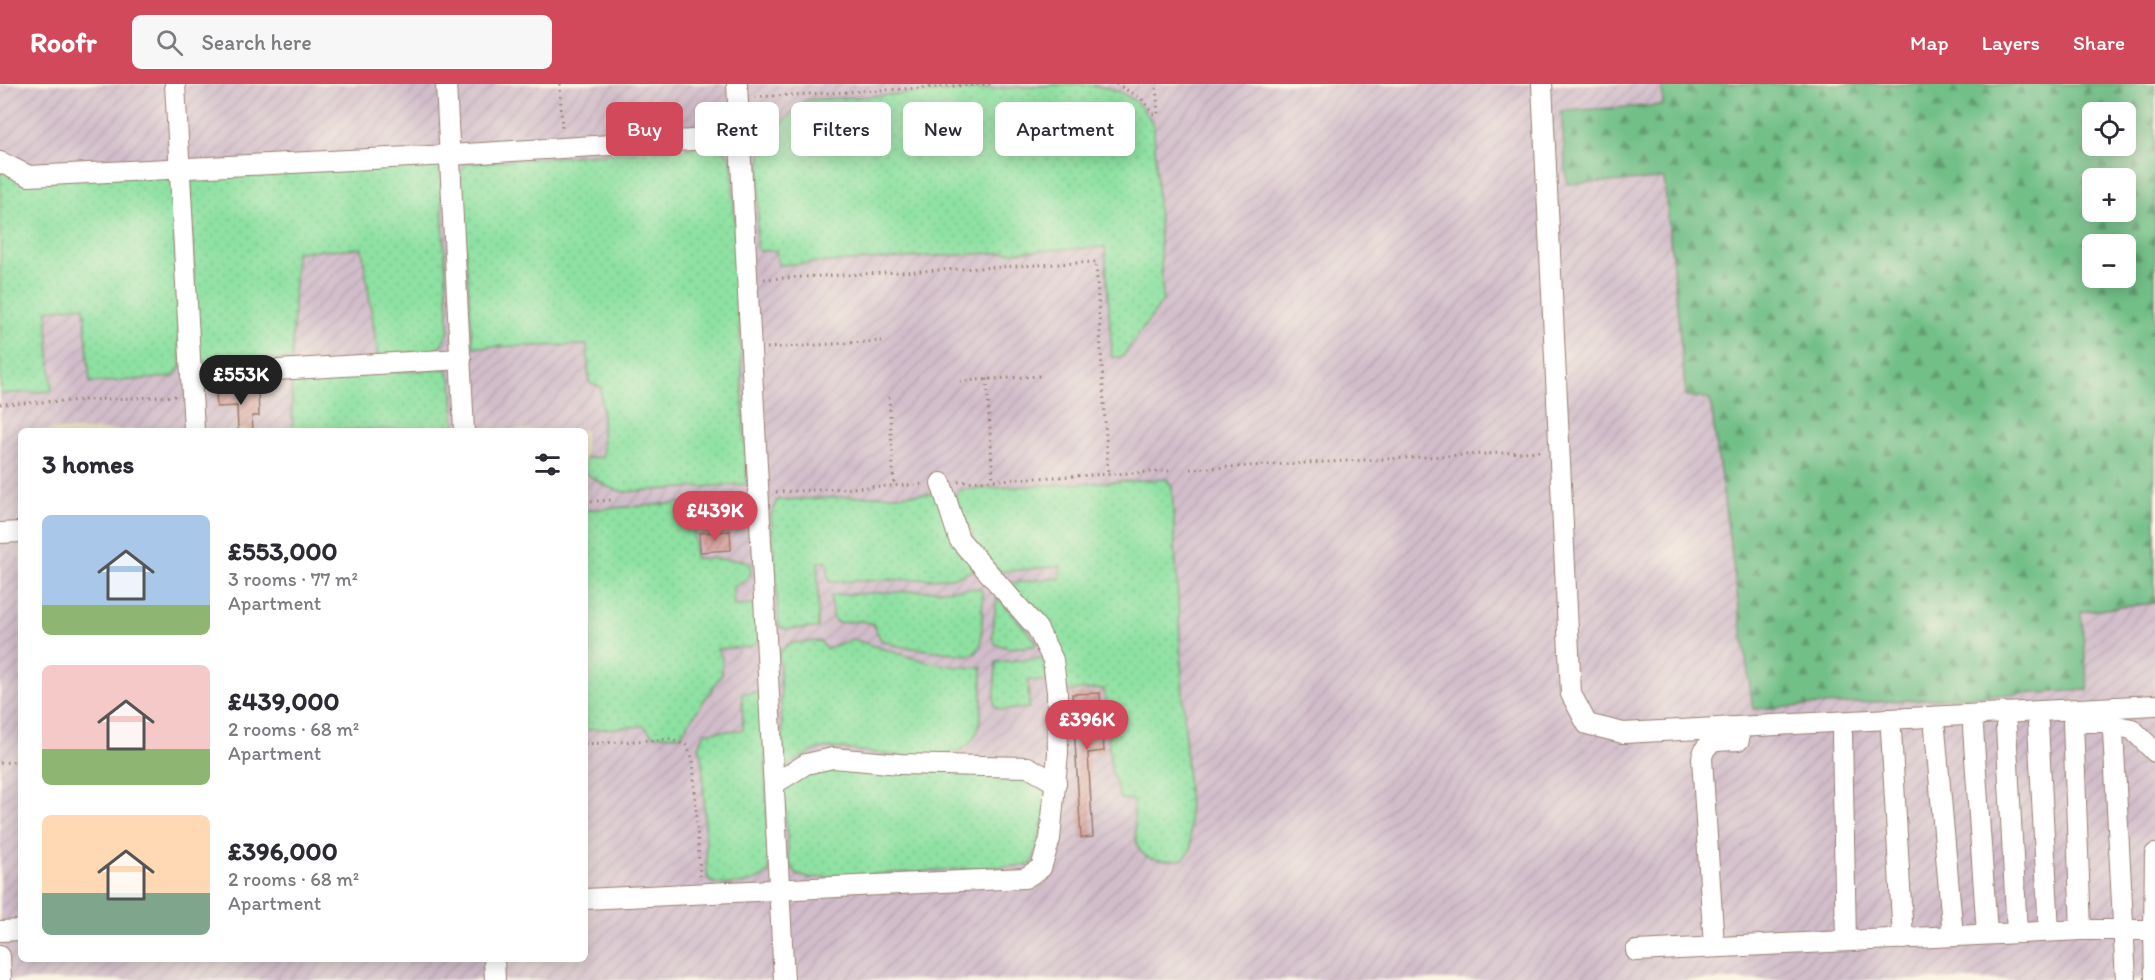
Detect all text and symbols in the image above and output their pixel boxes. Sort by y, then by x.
search box [132,15,552,69]
text: Roofr [30,25,96,59]
icon: search [153,26,186,59]
text: Search here [201,29,312,56]
text: Map [1910,30,1949,55]
text: Layers [1982,30,2040,55]
text: Share [2073,30,2125,55]
chip: Buy [606,102,683,156]
chip: Rent [695,102,779,156]
chip: Filters [791,102,891,156]
chip: New [903,102,983,156]
chip: Apartment [995,102,1135,156]
map controls [2082,102,2136,288]
button: locate [2082,102,2136,156]
button: + [2082,168,2136,222]
button: − [2082,234,2136,288]
pin: £553K [199,355,283,406]
text: £553K [213,362,269,386]
text: 3 homes [42,448,134,480]
icon: filters [531,448,564,481]
pin: £439K [673,491,757,542]
text: £439K [687,498,743,522]
text: £553,000 [228,535,338,567]
icon: home [90,539,162,611]
text: 3 rooms · 77 m² [228,567,358,591]
text: Apartment [228,591,321,615]
text: £439,000 [228,685,340,717]
icon: home [90,689,162,761]
pin: £396K [1045,700,1129,751]
text: £396K [1059,707,1115,731]
text: 2 rooms · 68 m² [228,717,359,741]
text: Apartment [228,741,321,765]
text: £396,000 [228,835,338,867]
icon: home [90,839,162,911]
text: 2 rooms · 68 m² [228,867,359,891]
text: Apartment [228,891,321,915]

